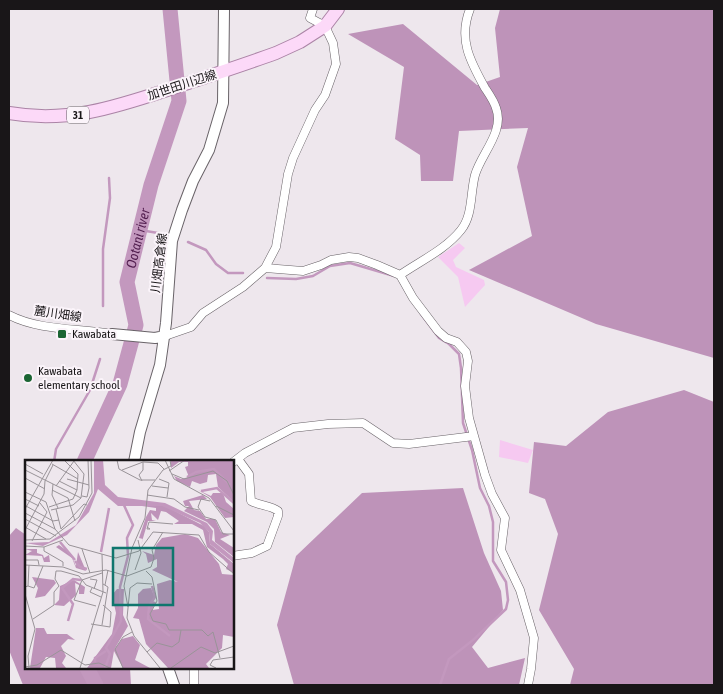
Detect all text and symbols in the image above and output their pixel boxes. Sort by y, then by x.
street label: 加世田川辺線 [146,67,218,103]
road number: 31 [67,106,89,124]
water label: Ootani river [123,206,153,270]
street label: 川畑高倉線 [148,232,170,294]
street label: 麓川畑線 [33,304,83,324]
place label: Kawabata [72,327,116,341]
marker: Kawabata [56,328,68,340]
place label: Kawabata elementary school [38,364,121,392]
marker: Kawabata elementary school [22,372,34,384]
inset map [25,460,234,669]

